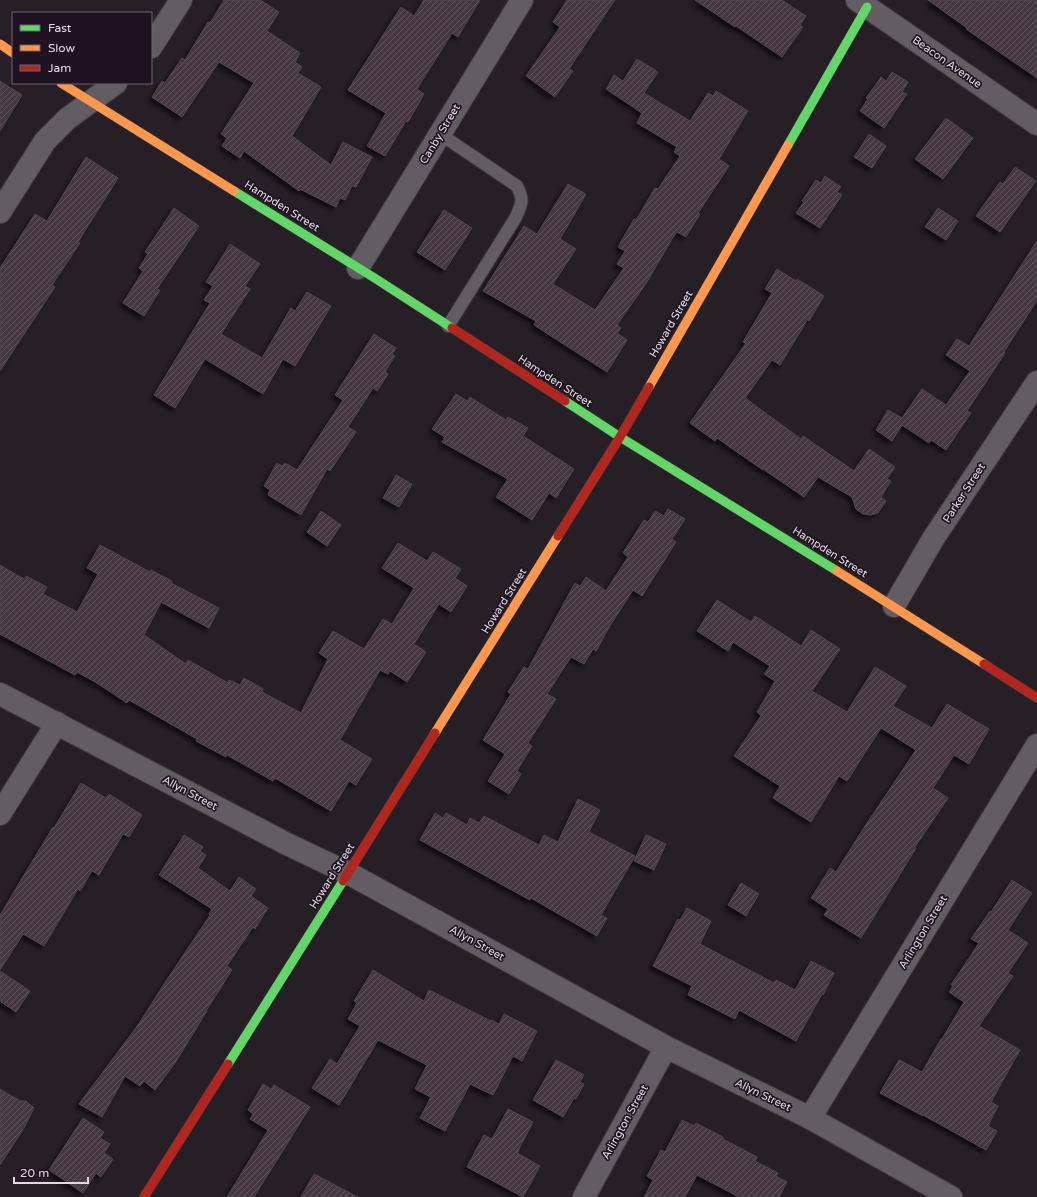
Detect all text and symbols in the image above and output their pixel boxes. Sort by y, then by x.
legend [12,12,152,84]
text: Fast [48,21,72,35]
street label: Beacon Avenue [910,33,984,91]
text: Slow [48,41,75,55]
text: Jam [48,61,71,75]
street label: Canby Street [417,102,463,166]
street label: Hampden Street [242,178,322,234]
street label: Howard Street [647,288,695,360]
street label: Hampden Street [516,352,594,410]
street label: Parker Street [940,461,988,525]
street label: Hampden Street [790,524,870,580]
street label: Howard Street [479,566,529,636]
street label: Allyn Street [160,773,220,813]
street label: Howard Street [307,841,357,911]
street label: Arlington Street [896,893,950,971]
street label: Allyn Street [447,923,507,963]
street label: Allyn Street [733,1076,793,1114]
street label: Arlington Street [599,1082,651,1162]
scale bar [14,1159,88,1185]
text: 20 m [20,1166,49,1180]

